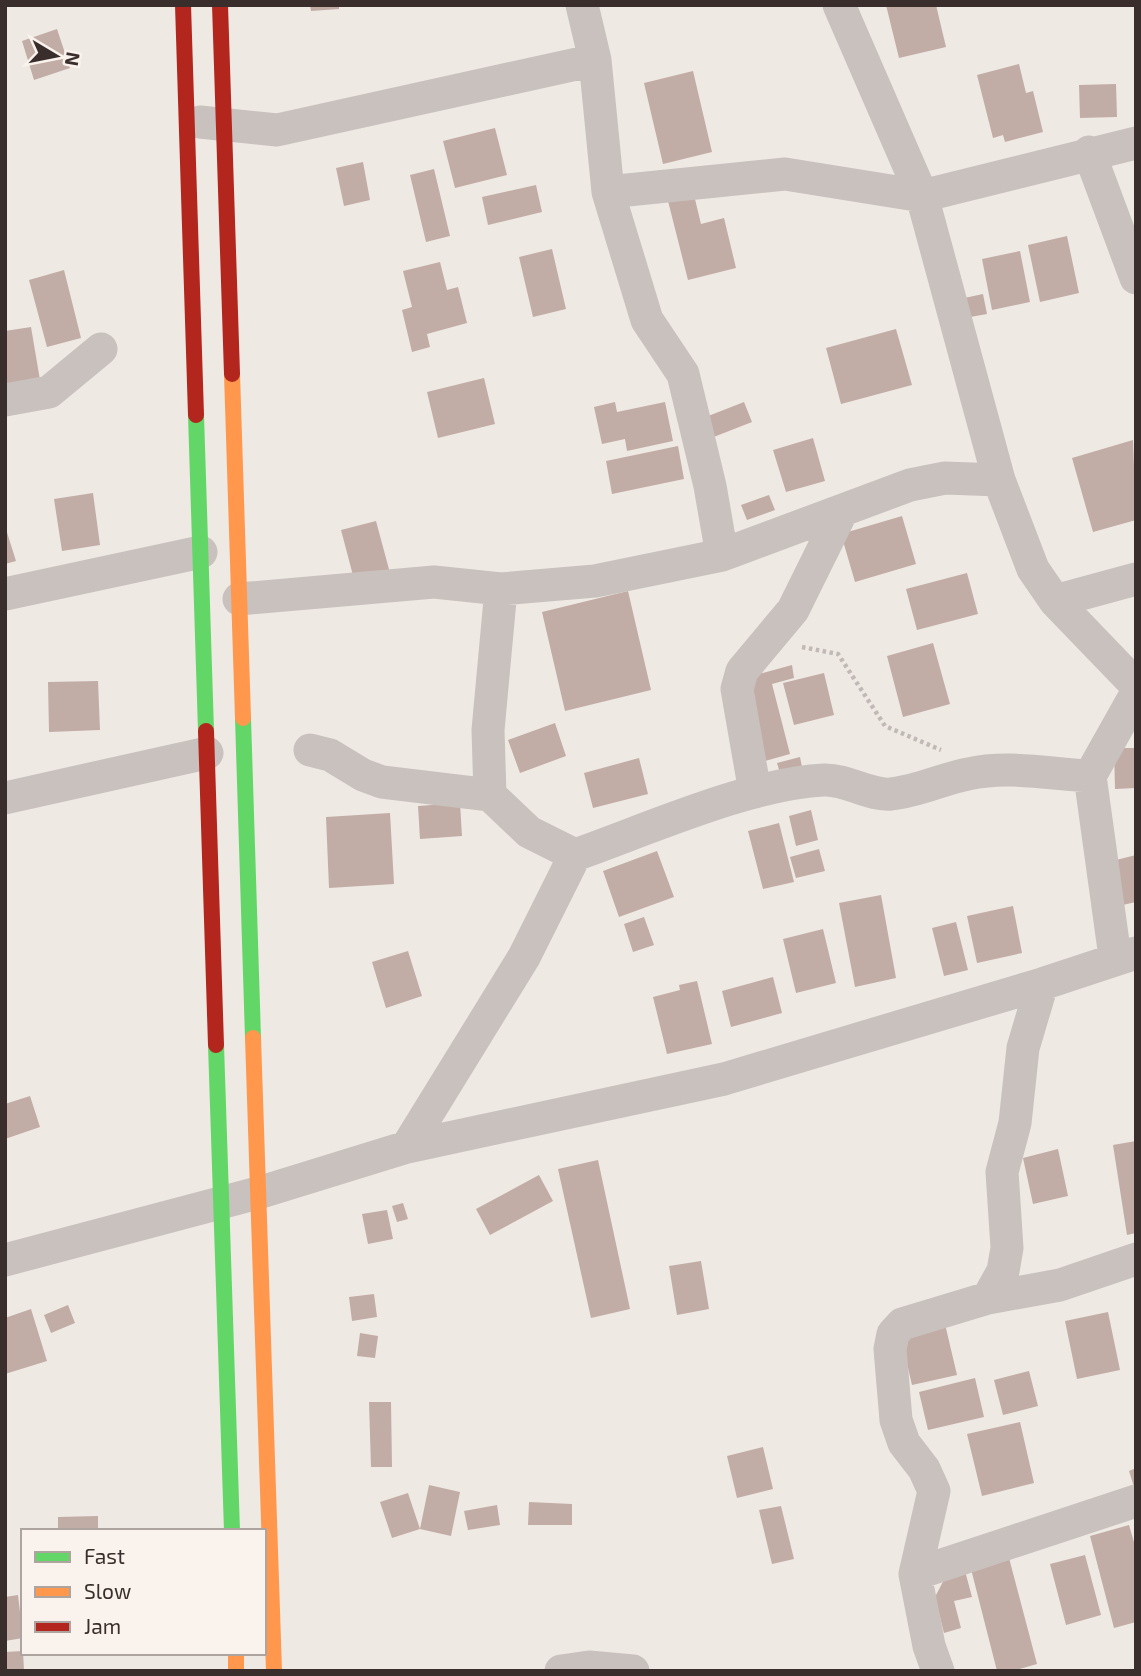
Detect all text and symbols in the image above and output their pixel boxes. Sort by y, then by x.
north arrow [21,21,91,91]
text: N [61,50,86,68]
legend [21,1529,266,1655]
text: Fast [84,1543,125,1568]
text: Slow [84,1578,131,1603]
text: Jam [84,1613,121,1638]

